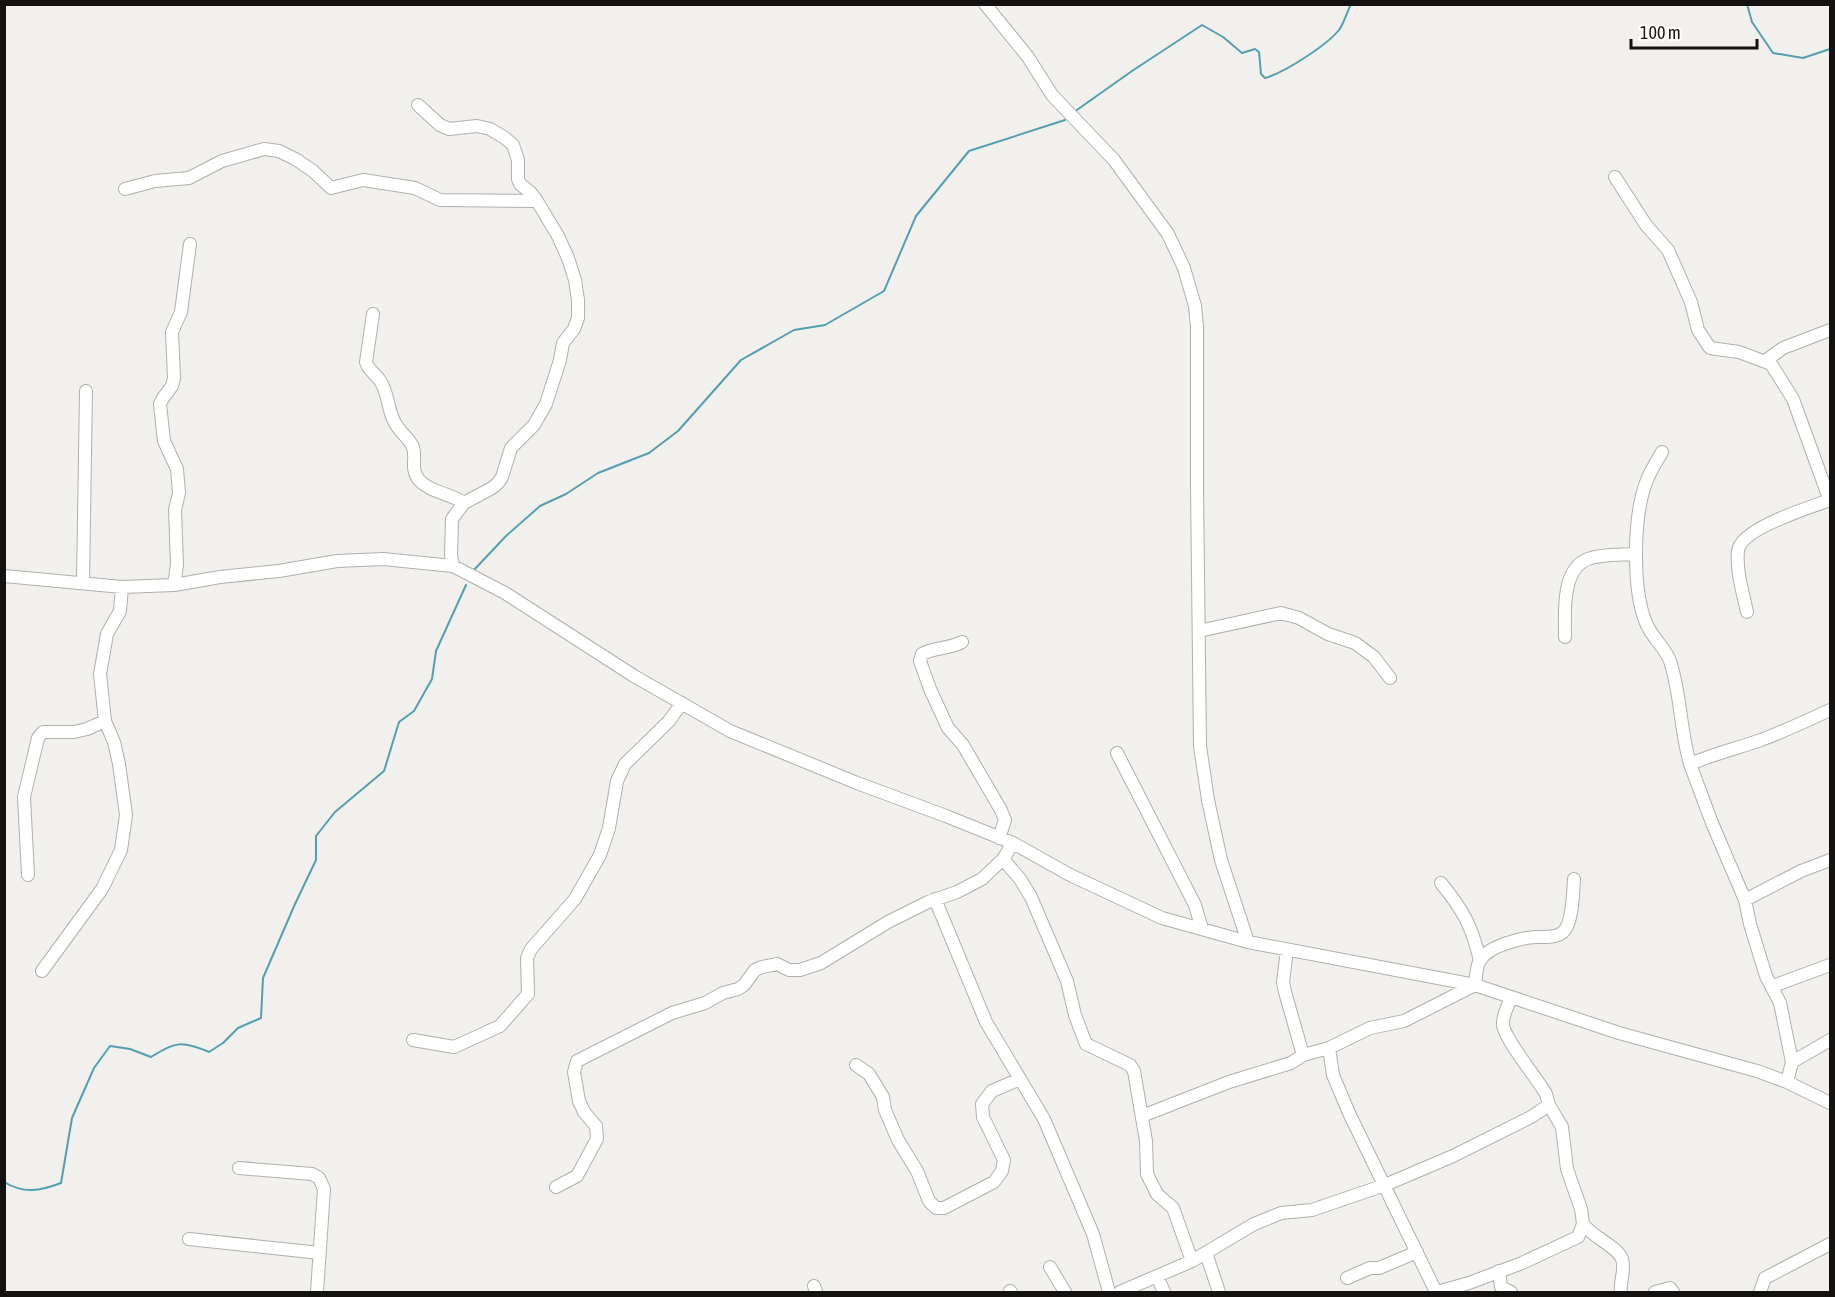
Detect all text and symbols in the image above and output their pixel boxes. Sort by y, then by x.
scale bar [1631,12,1757,50]
text: 100 m [1640,22,1681,43]

